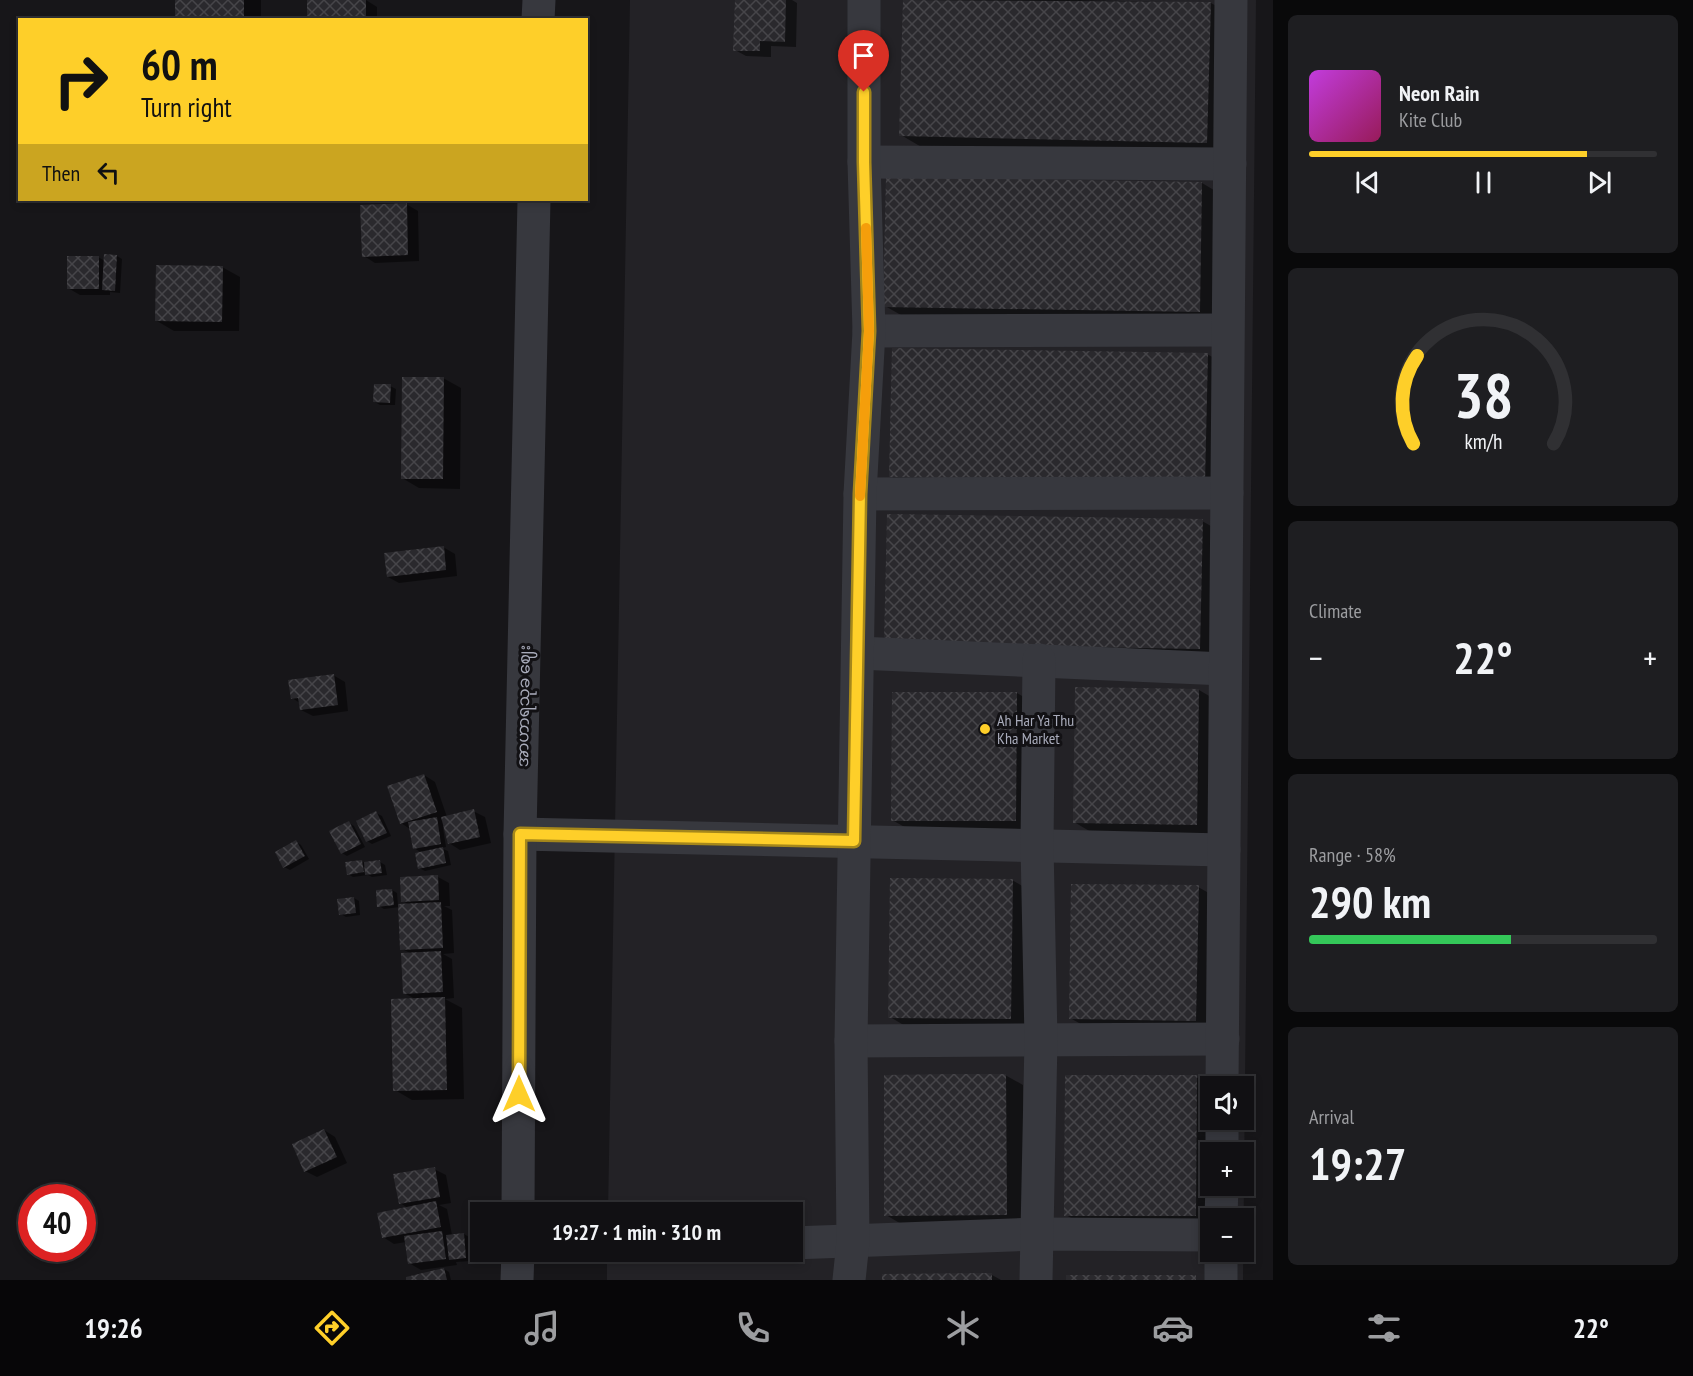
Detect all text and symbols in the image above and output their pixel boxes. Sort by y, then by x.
pin [838,30,889,92]
text: 60 m [141,37,218,92]
icon: arrive [847,39,880,72]
icon: right [42,42,120,120]
text: Neon Rain [1399,79,1479,107]
text: Turn right [141,90,232,124]
text: Kite Club [1399,107,1462,133]
icon: left [92,156,125,189]
text: Then [42,159,80,187]
icon: previous [1351,166,1384,199]
icon: pause [1467,166,1500,199]
icon: next [1583,166,1616,199]
text: 38 [1453,354,1513,435]
text: km/h [1464,427,1502,455]
text: Climate [1309,598,1362,624]
text: 22° [1453,628,1513,686]
text: − [1309,636,1323,679]
text: + [1643,636,1657,679]
street label: အာဟာရသုခ ဈေး [512,645,539,767]
place label: Ah Har Ya Thu Kha Market [997,710,1074,748]
marker: Ah Har Ya Thu Kha Market [978,722,992,736]
text: Range · 58% [1309,842,1396,868]
text: 290 km [1309,872,1431,930]
position arrow [487,1062,551,1126]
map controls [1200,1076,1254,1262]
button: sound [1200,1076,1254,1130]
text: Arrival [1309,1104,1354,1130]
text: 19:27 [1309,1134,1406,1192]
button: + [1200,1142,1254,1196]
speed limit sign: 40 [18,1184,96,1262]
button: − [1200,1208,1254,1262]
text: 19:27 · 1 min · 310 m [552,1218,721,1246]
icon: directions [311,1307,353,1349]
icon: music [521,1307,563,1349]
icon: phone [732,1307,774,1349]
icon: climate [942,1307,984,1349]
icon: car [1152,1307,1194,1349]
icon: filters [1363,1307,1405,1349]
text: 19:26 [84,1311,143,1345]
text: 22° [1573,1311,1609,1345]

